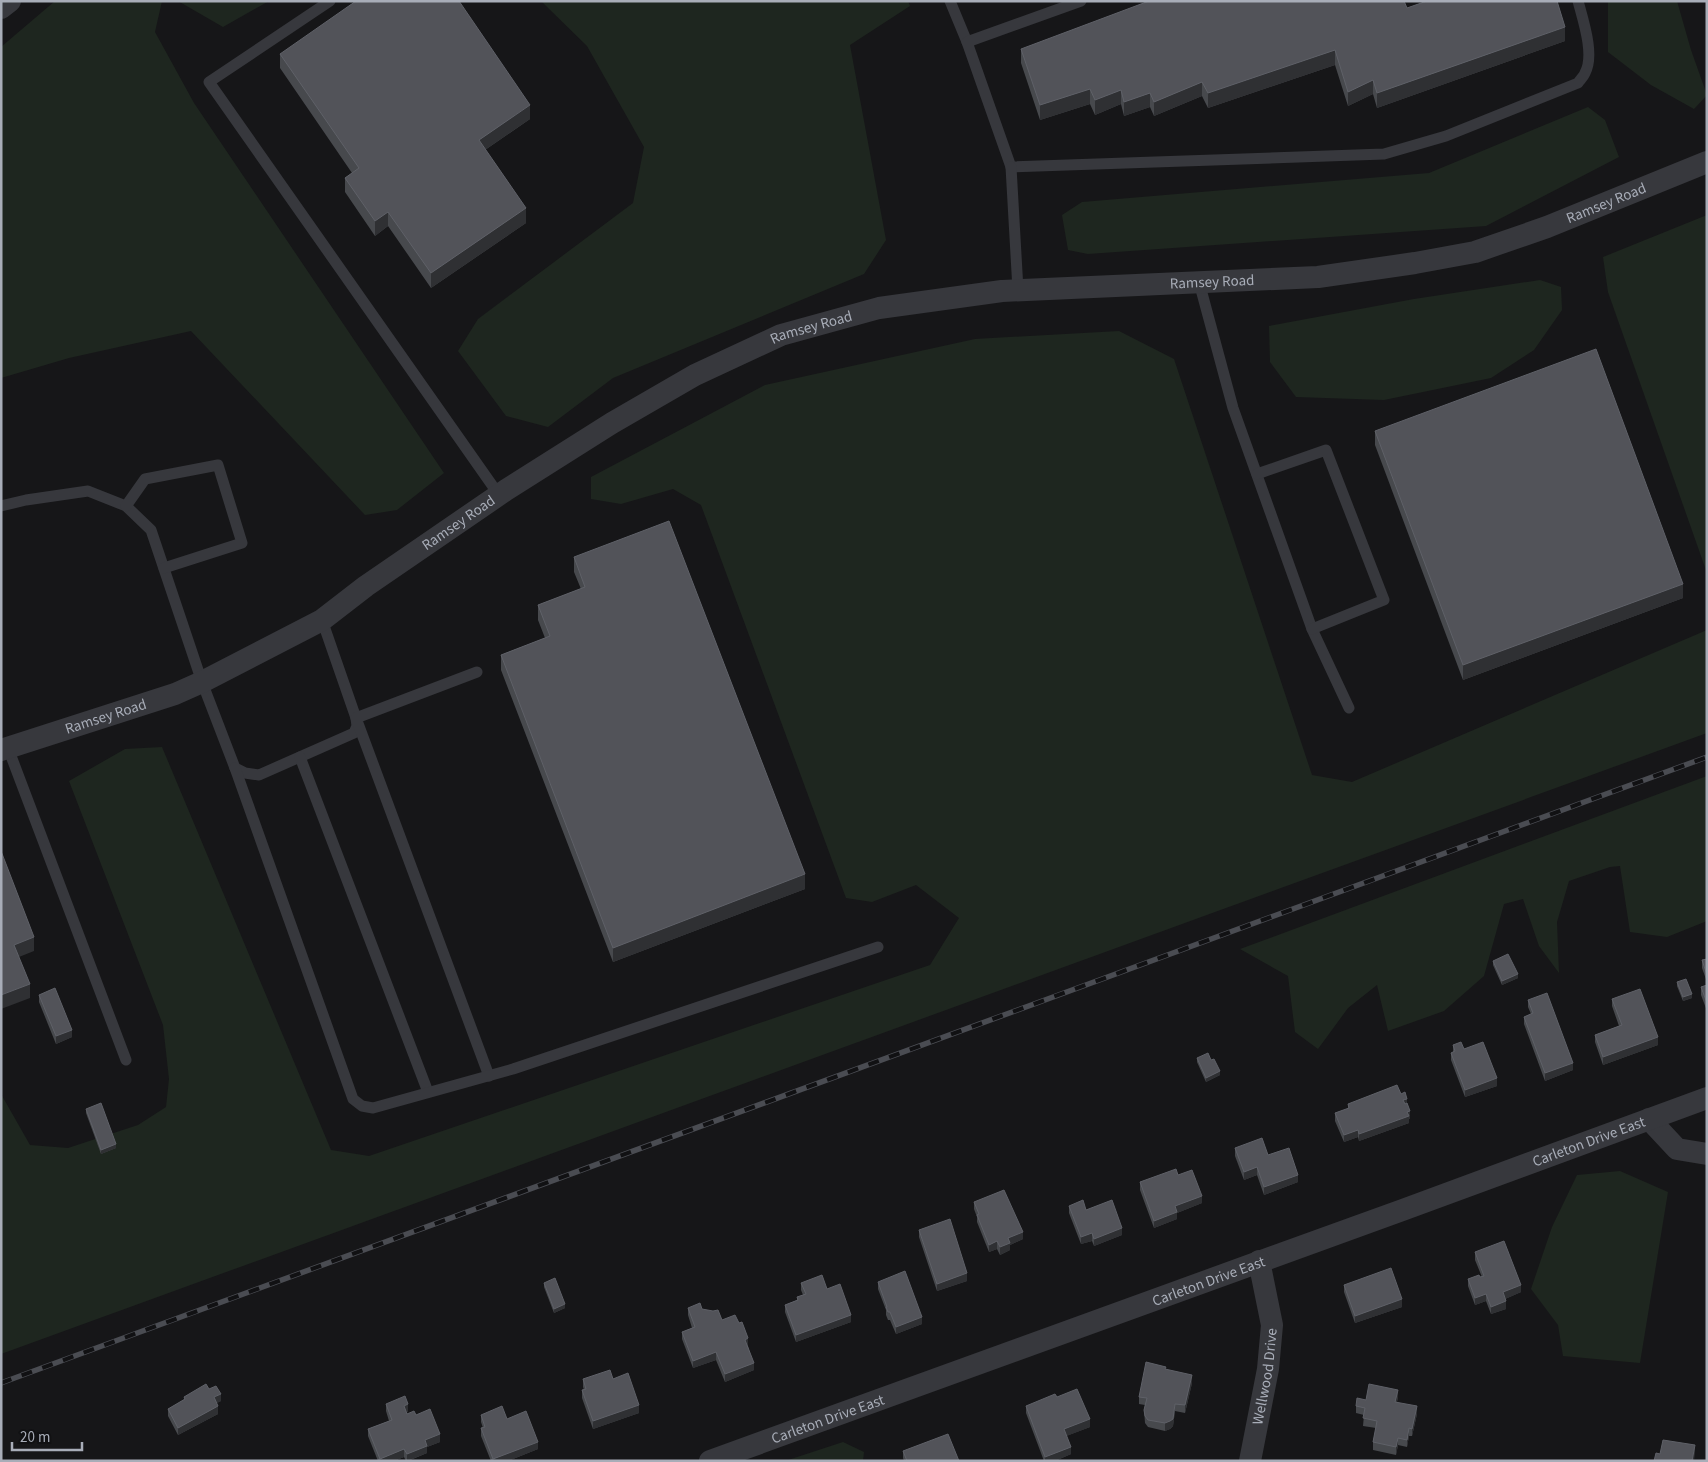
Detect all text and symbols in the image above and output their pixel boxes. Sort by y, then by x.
street label: Ramsey Road [1563,177,1649,229]
street label: Ramsey Road [1169,269,1255,294]
street label: Ramsey Road [766,305,855,349]
street label: Ramsey Road [418,490,499,555]
street label: Ramsey Road [62,693,149,739]
street label: Carleton Drive East [1529,1111,1648,1172]
street label: Carleton Drive East [1149,1251,1268,1311]
street label: Wellwood Drive [1247,1327,1282,1427]
street label: Carleton Drive East [768,1389,887,1449]
scale bar [12,1420,82,1452]
text: 20 m [20,1427,50,1448]

